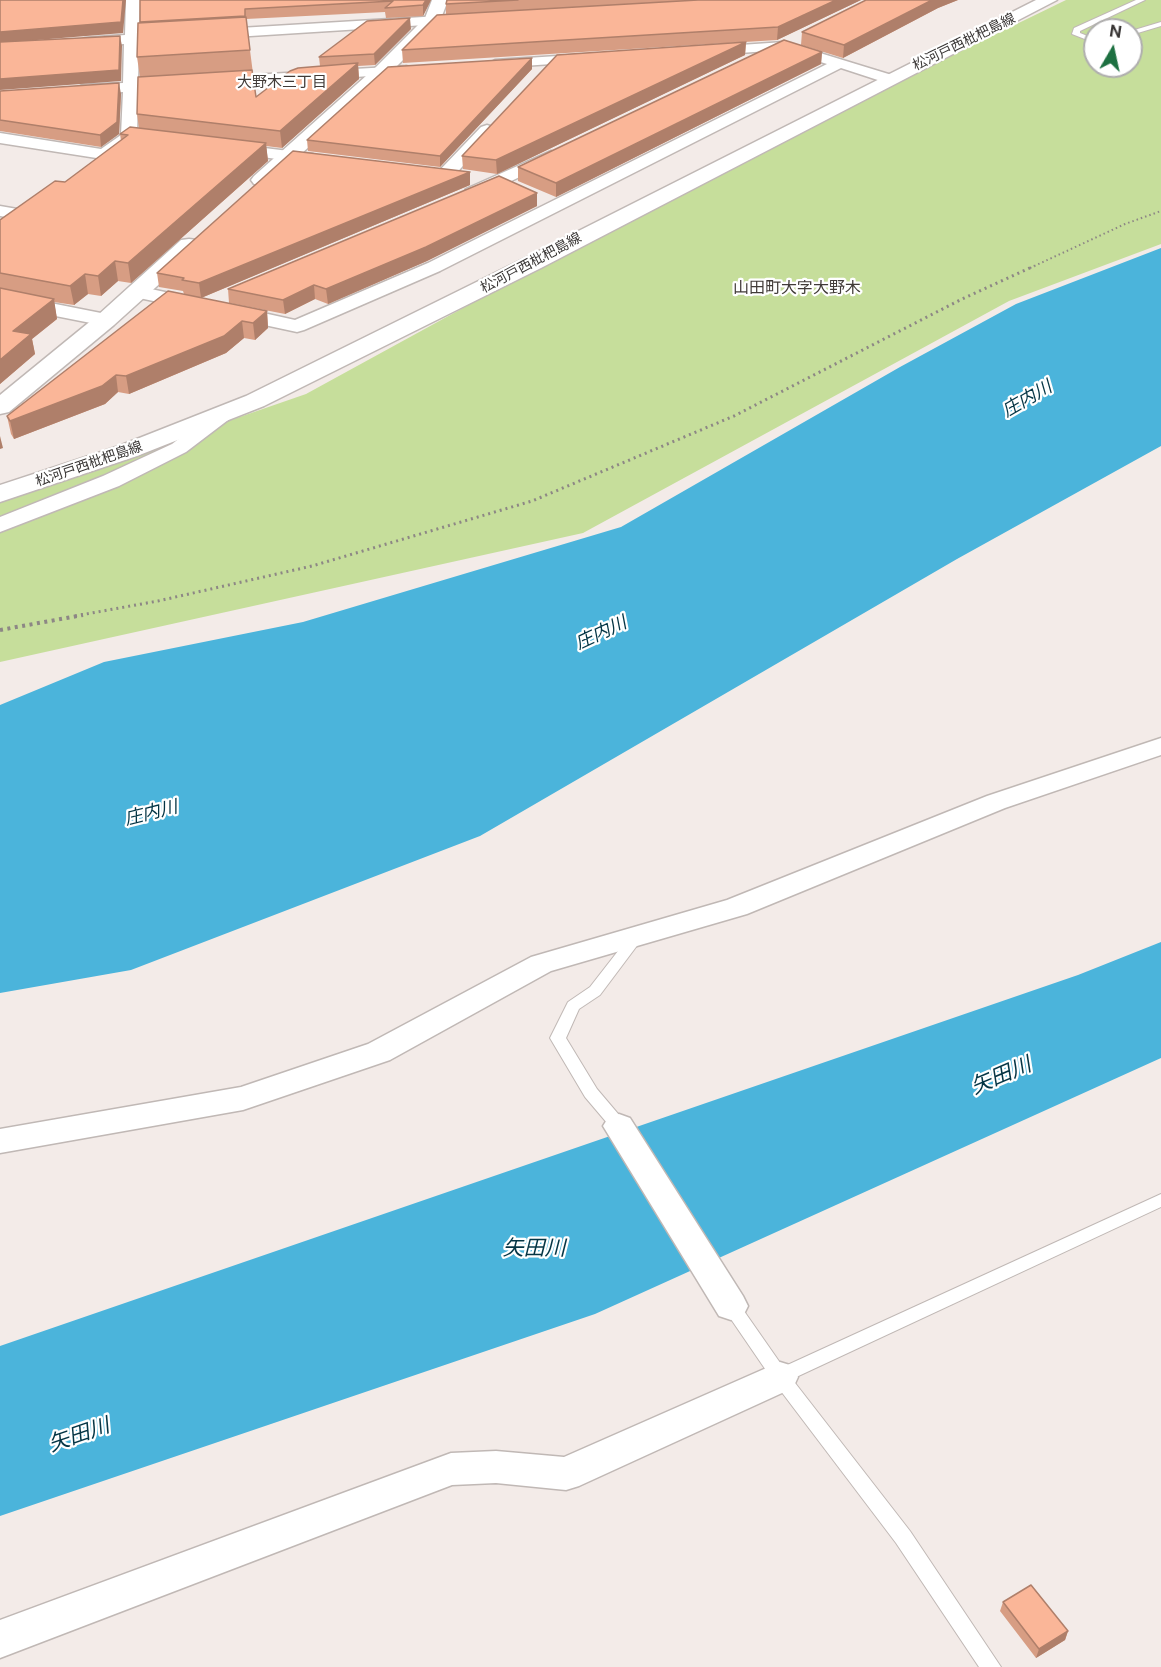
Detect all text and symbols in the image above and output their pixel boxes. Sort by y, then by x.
street label: 松河戸西枇杷島線 [910,10,1018,74]
north arrow [1083,18,1143,78]
text: N [1108,21,1123,42]
district label: 大野木三丁目 [237,73,327,91]
street label: 松河戸西枇杷島線 [478,229,584,297]
district label: 山田町大字大野木 [733,278,861,298]
water label: 庄内川 [998,376,1056,422]
street label: 松河戸西枇杷島線 [33,438,145,490]
water label: 庄内川 [572,612,630,654]
water label: 庄内川 [122,796,180,830]
water label: 矢田川 [967,1052,1035,1100]
water label: 矢田川 [503,1236,565,1262]
water label: 矢田川 [45,1413,113,1457]

